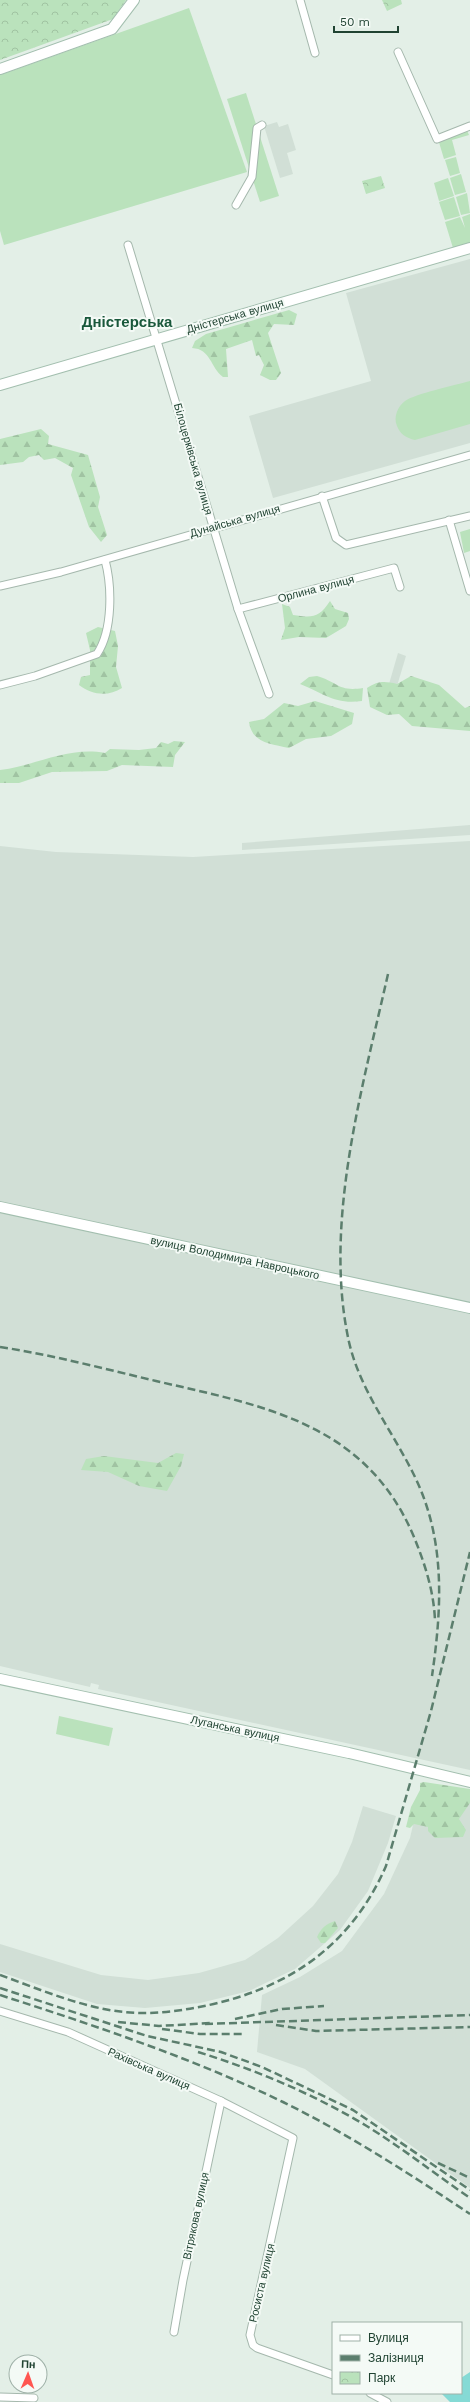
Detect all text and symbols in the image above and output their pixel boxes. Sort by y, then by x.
scale bar [334,8,398,34]
text: 50 m [340,15,370,29]
street label: Дністерська вулиця [185,296,285,336]
district label: Дністерська [82,313,173,331]
street label: Білоцерківська вулиця [171,402,215,516]
street label: Дунайська вулиця [188,502,282,540]
street label: Орлина вулиця [276,573,356,605]
street label: вулиця Володимира Навроцького [149,1234,321,1282]
street label: Луганська вулиця [189,1713,281,1745]
street label: Рахівська вулиця [106,2045,192,2093]
street label: Вітрякова вулиця [180,2171,212,2261]
street label: Росиста вулиця [247,2242,277,2324]
legend [332,2322,462,2394]
text: Вулиця [368,2331,409,2345]
text: Залізниця [368,2351,424,2365]
north arrow [8,2354,48,2394]
text: Пн [21,2358,36,2371]
text: Парк [368,2371,396,2385]

